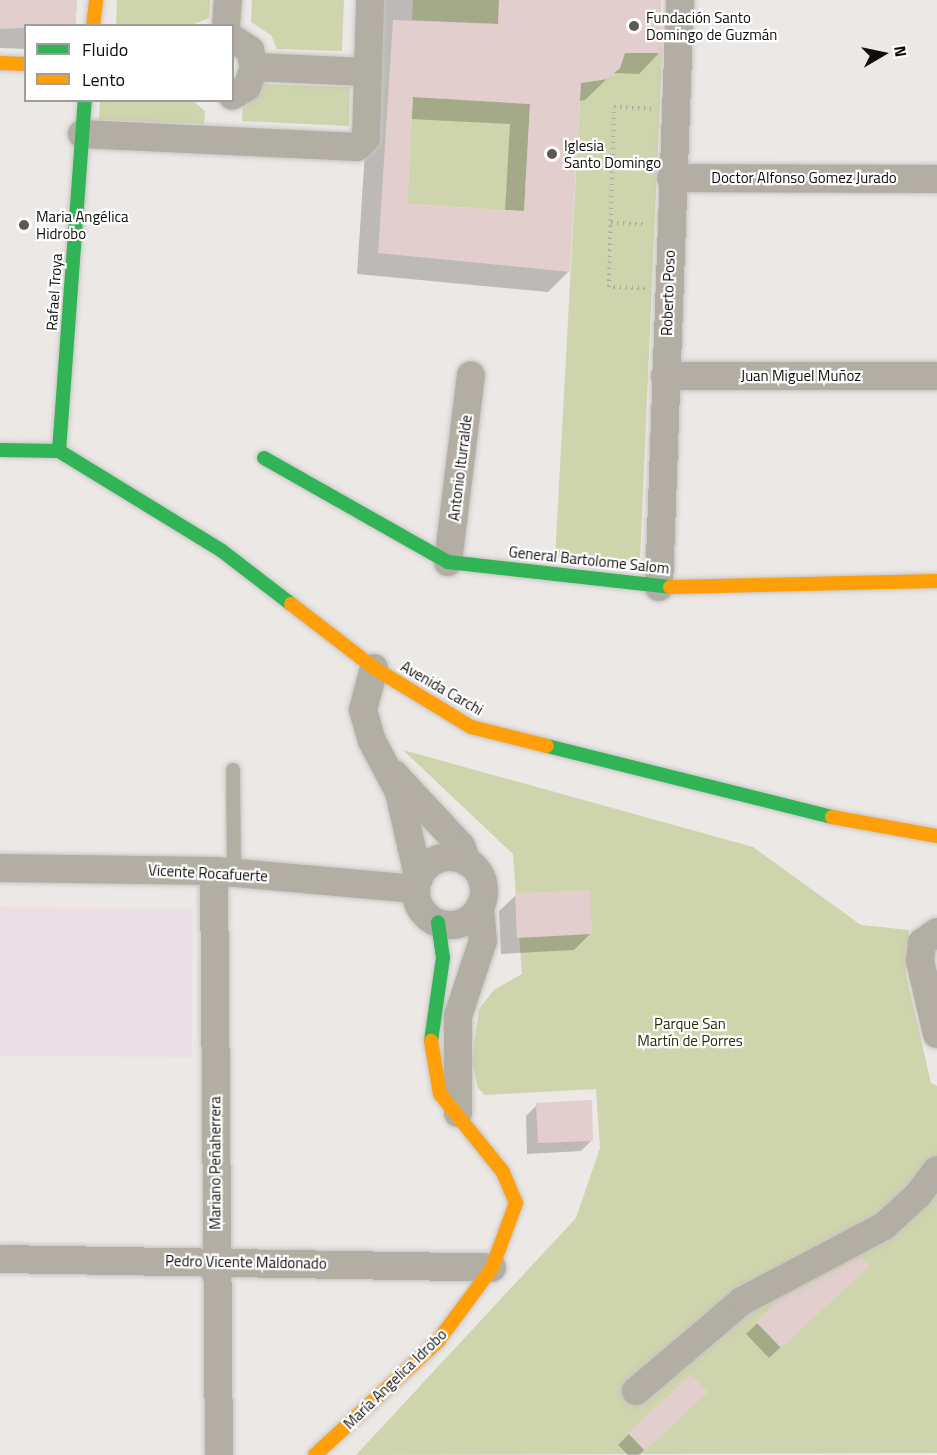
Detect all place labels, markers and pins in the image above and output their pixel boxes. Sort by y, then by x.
place label: Fundación Santo Domingo de Guzmán [646,8,777,43]
marker: Fundación Santo Domingo de Guzmán [627,19,641,33]
place label: Iglesia Santo Domingo [564,136,661,171]
marker: Iglesia Santo Domingo [545,147,559,161]
place label: Maria Angélica Hidrobo [36,207,128,242]
marker: Maria Angélica Hidrobo [17,218,31,232]

